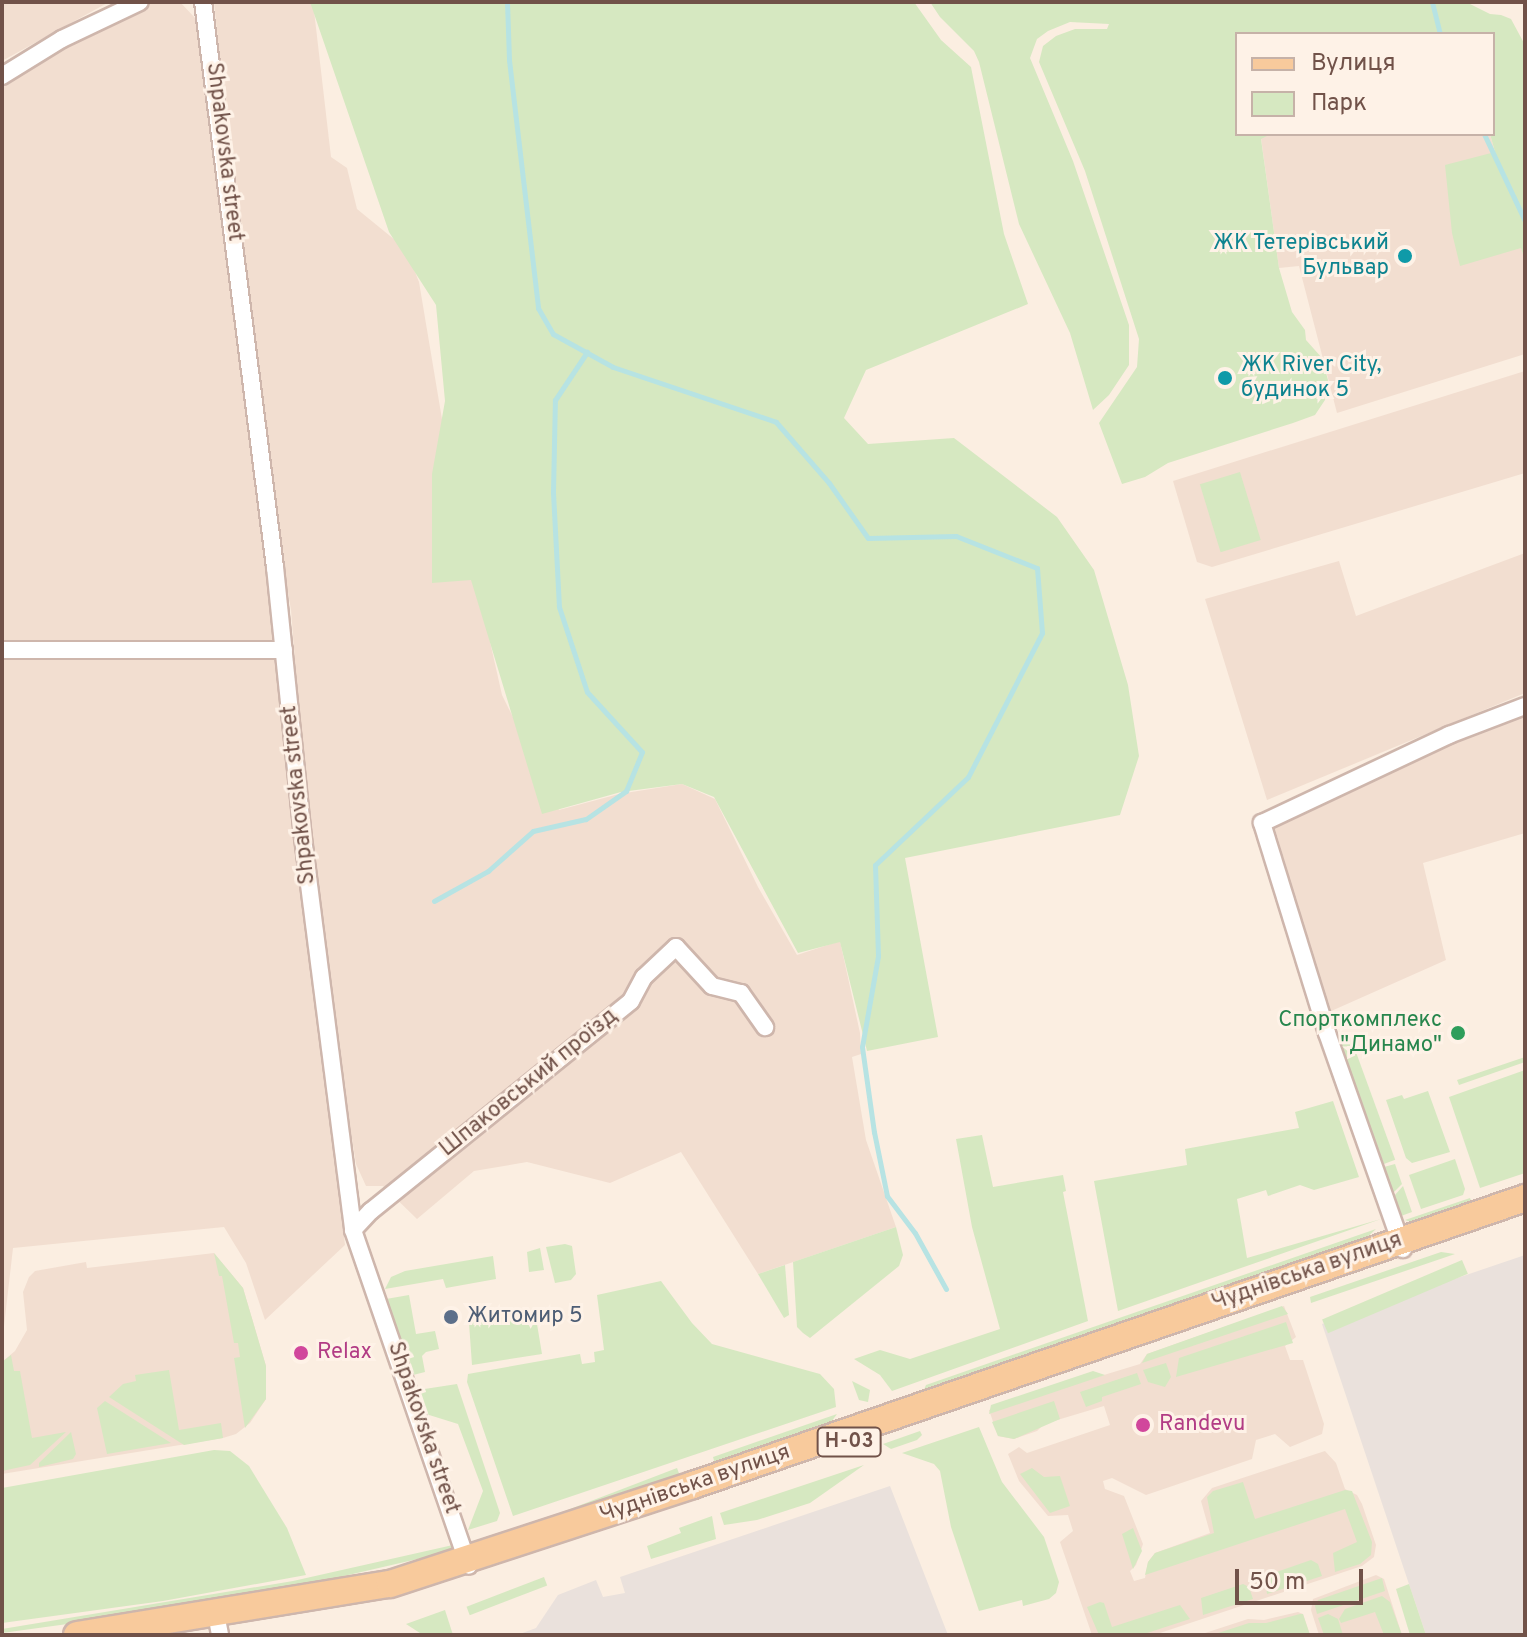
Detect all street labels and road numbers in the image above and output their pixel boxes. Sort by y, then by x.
street label: Shpakovska street [200,61,248,243]
street label: Shpakovska street [276,704,322,886]
street label: Шпаковський проїзд [435,1003,623,1163]
street label: Чуднівська вулиця [1208,1227,1406,1317]
street label: Shpakovska street [381,1339,465,1517]
road number: Н-03 [815,1426,883,1458]
street label: Чуднівська вулиця [596,1439,794,1529]

